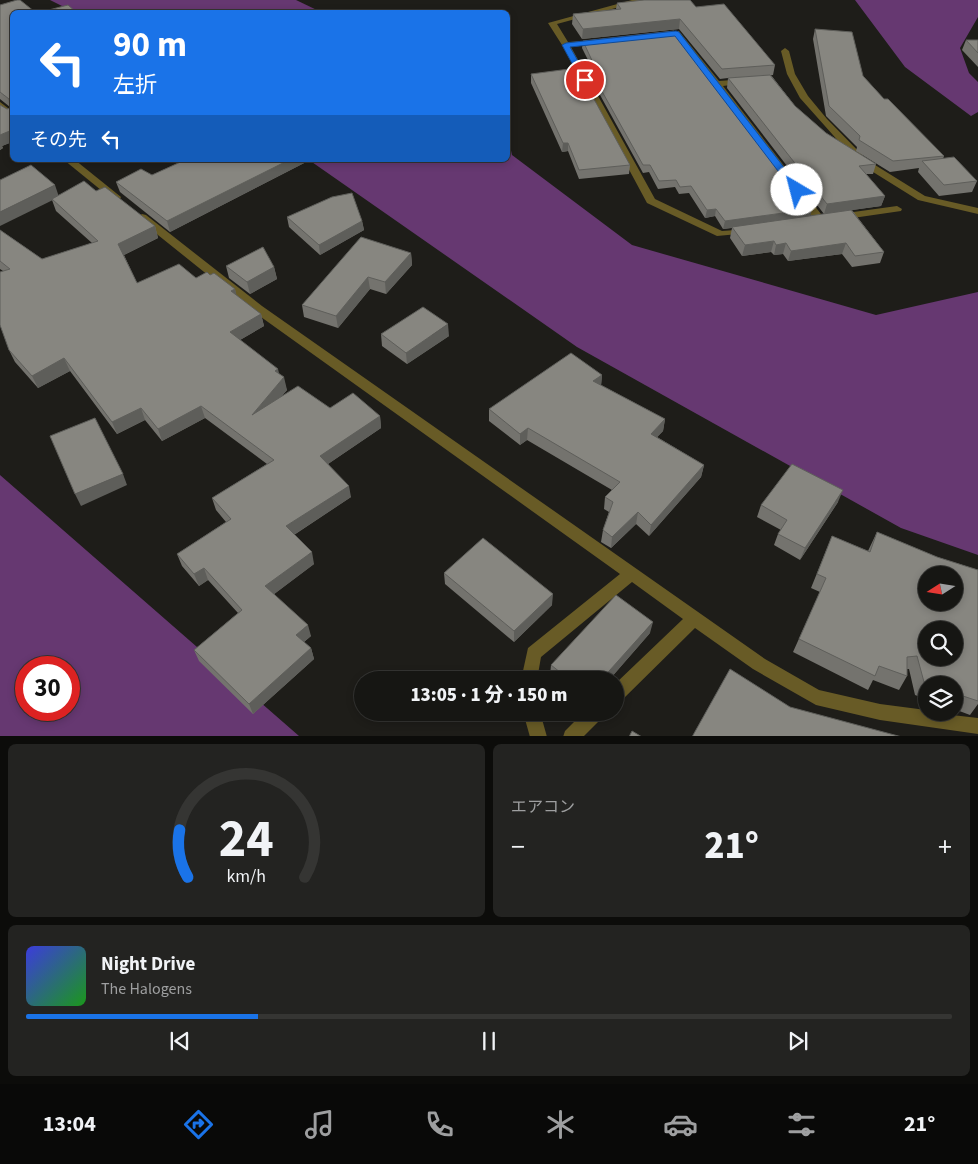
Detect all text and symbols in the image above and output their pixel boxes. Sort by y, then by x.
text: 90 m [113,20,187,70]
icon: left [30,30,95,95]
pin [564,59,606,101]
icon: arrive [571,66,599,94]
text: 左折 [113,69,157,101]
icon: left [97,125,125,153]
text: その先 [30,127,87,154]
position arrow [770,163,822,215]
north arrow [918,566,962,611]
map controls [918,566,963,721]
button: search [918,621,963,666]
speed limit sign: 30 [15,656,80,721]
button: layers [918,676,963,721]
text: 13:05 · 1 分 · 150 m [410,682,568,709]
text: エアコン [511,796,575,818]
text: 24 [219,803,274,877]
text: 21° [704,819,759,873]
text: − [511,827,525,867]
text: + [938,827,952,867]
text: km/h [227,864,266,889]
text: Night Drive [101,951,195,978]
text: The Halogens [101,978,192,1000]
icon: previous [166,1027,194,1055]
icon: pause [475,1027,503,1055]
icon: next [784,1027,812,1055]
icon: directions [181,1107,216,1142]
icon: music [302,1107,337,1142]
icon: phone [422,1107,457,1142]
icon: climate [543,1107,578,1142]
icon: car [663,1107,698,1142]
icon: filters [784,1107,819,1142]
text: 13:04 [43,1108,96,1140]
text: 21° [904,1108,935,1140]

